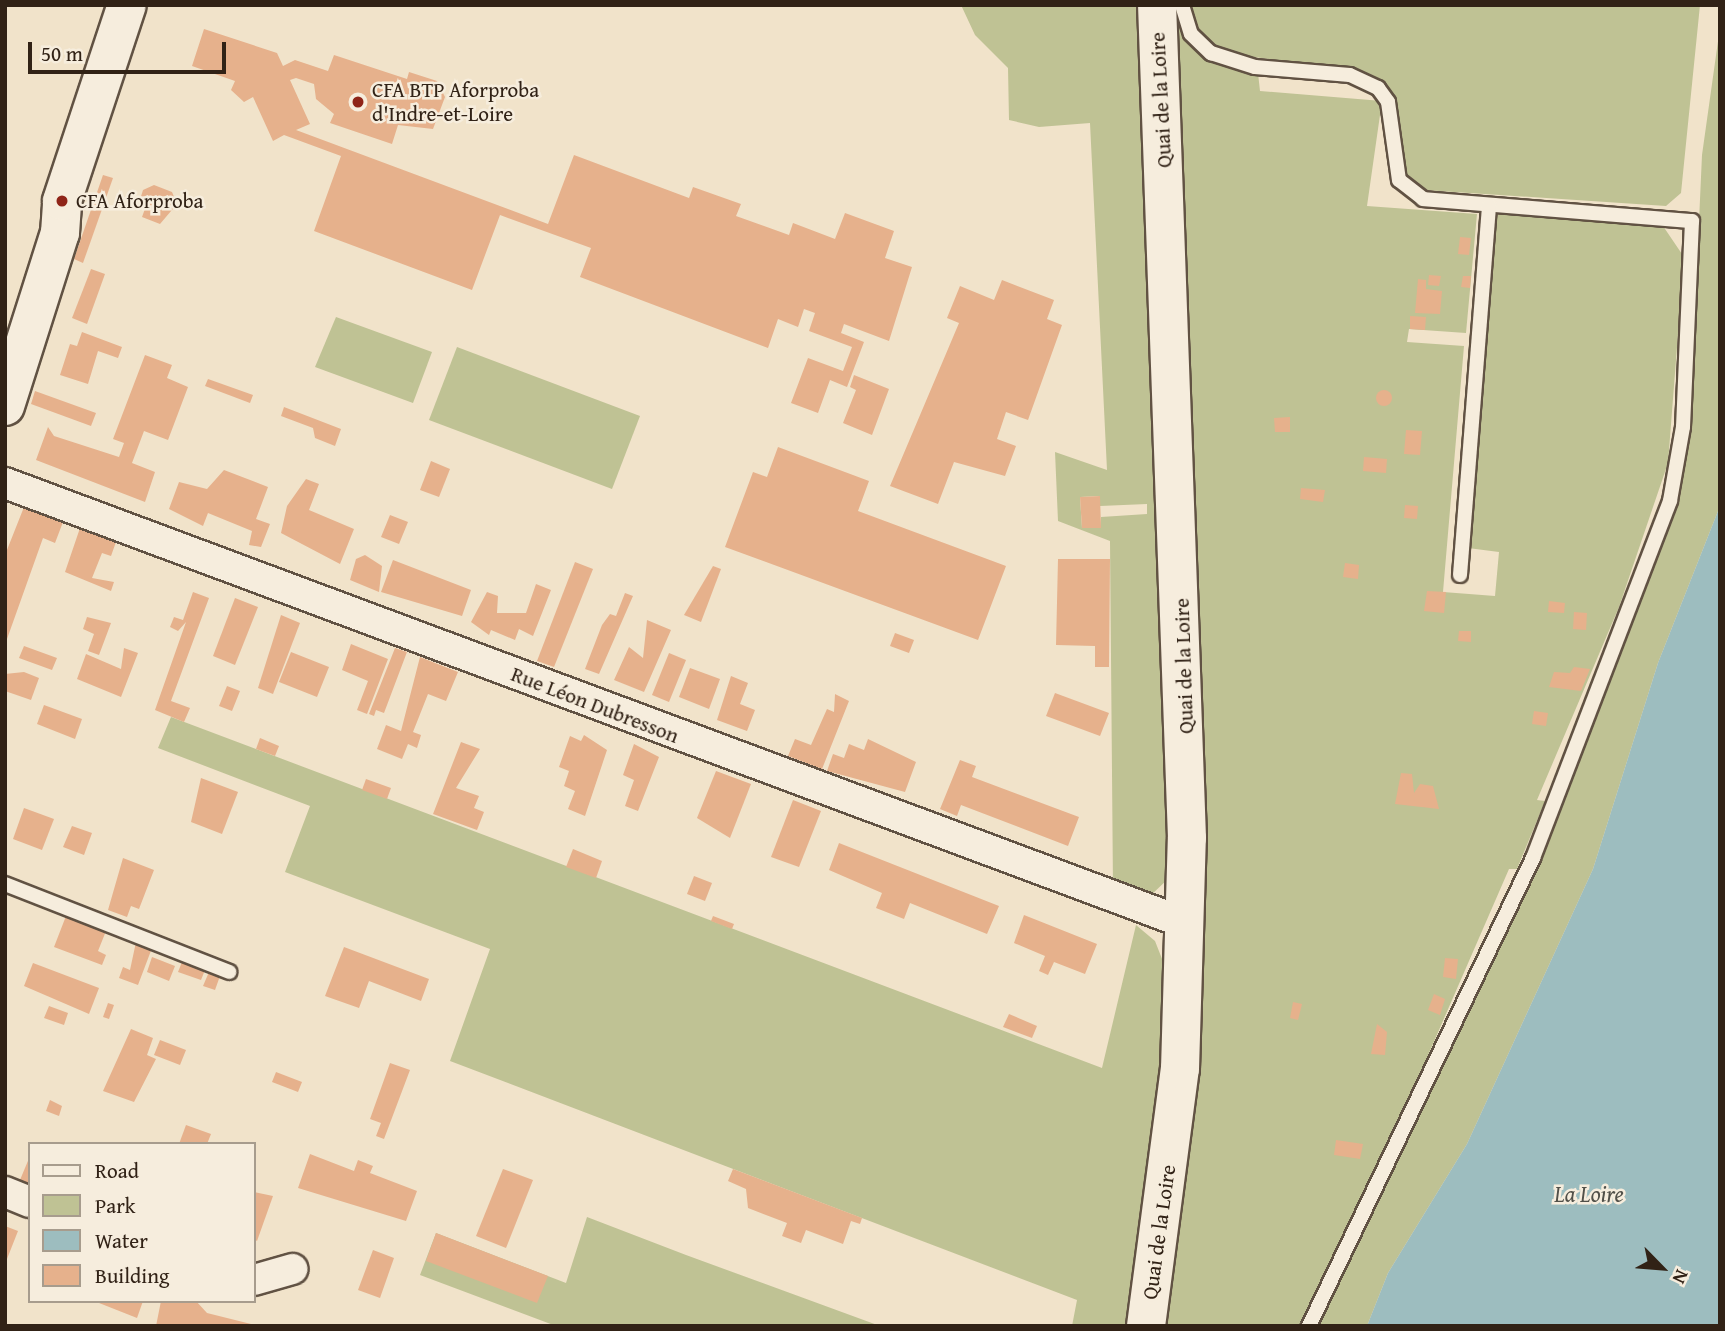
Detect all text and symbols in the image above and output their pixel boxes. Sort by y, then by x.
scale bar [32,28,229,72]
street label: Quai de la Loire [1145,32,1177,168]
text: 50 m [41,38,83,69]
place label: CFA BTP Aforproba d'Indre-et-Loire [372,77,539,127]
marker: CFA BTP Aforproba d'Indre-et-Loire [350,94,366,110]
place label: CFA Aforproba [76,188,203,214]
marker: CFA Aforproba [54,193,70,209]
street label: Quai de la Loire [1169,598,1199,734]
street label: Rue Léon Dubresson [508,661,682,749]
legend [28,1142,256,1303]
text: Road [95,1155,139,1186]
street label: Quai de la Loire [1137,1163,1181,1301]
water label: La Loire [1554,1180,1624,1208]
text: Park [95,1190,136,1221]
text: Water [95,1225,148,1256]
north arrow [1627,1233,1697,1303]
text: Building [95,1260,169,1291]
text: N [1666,1265,1696,1289]

